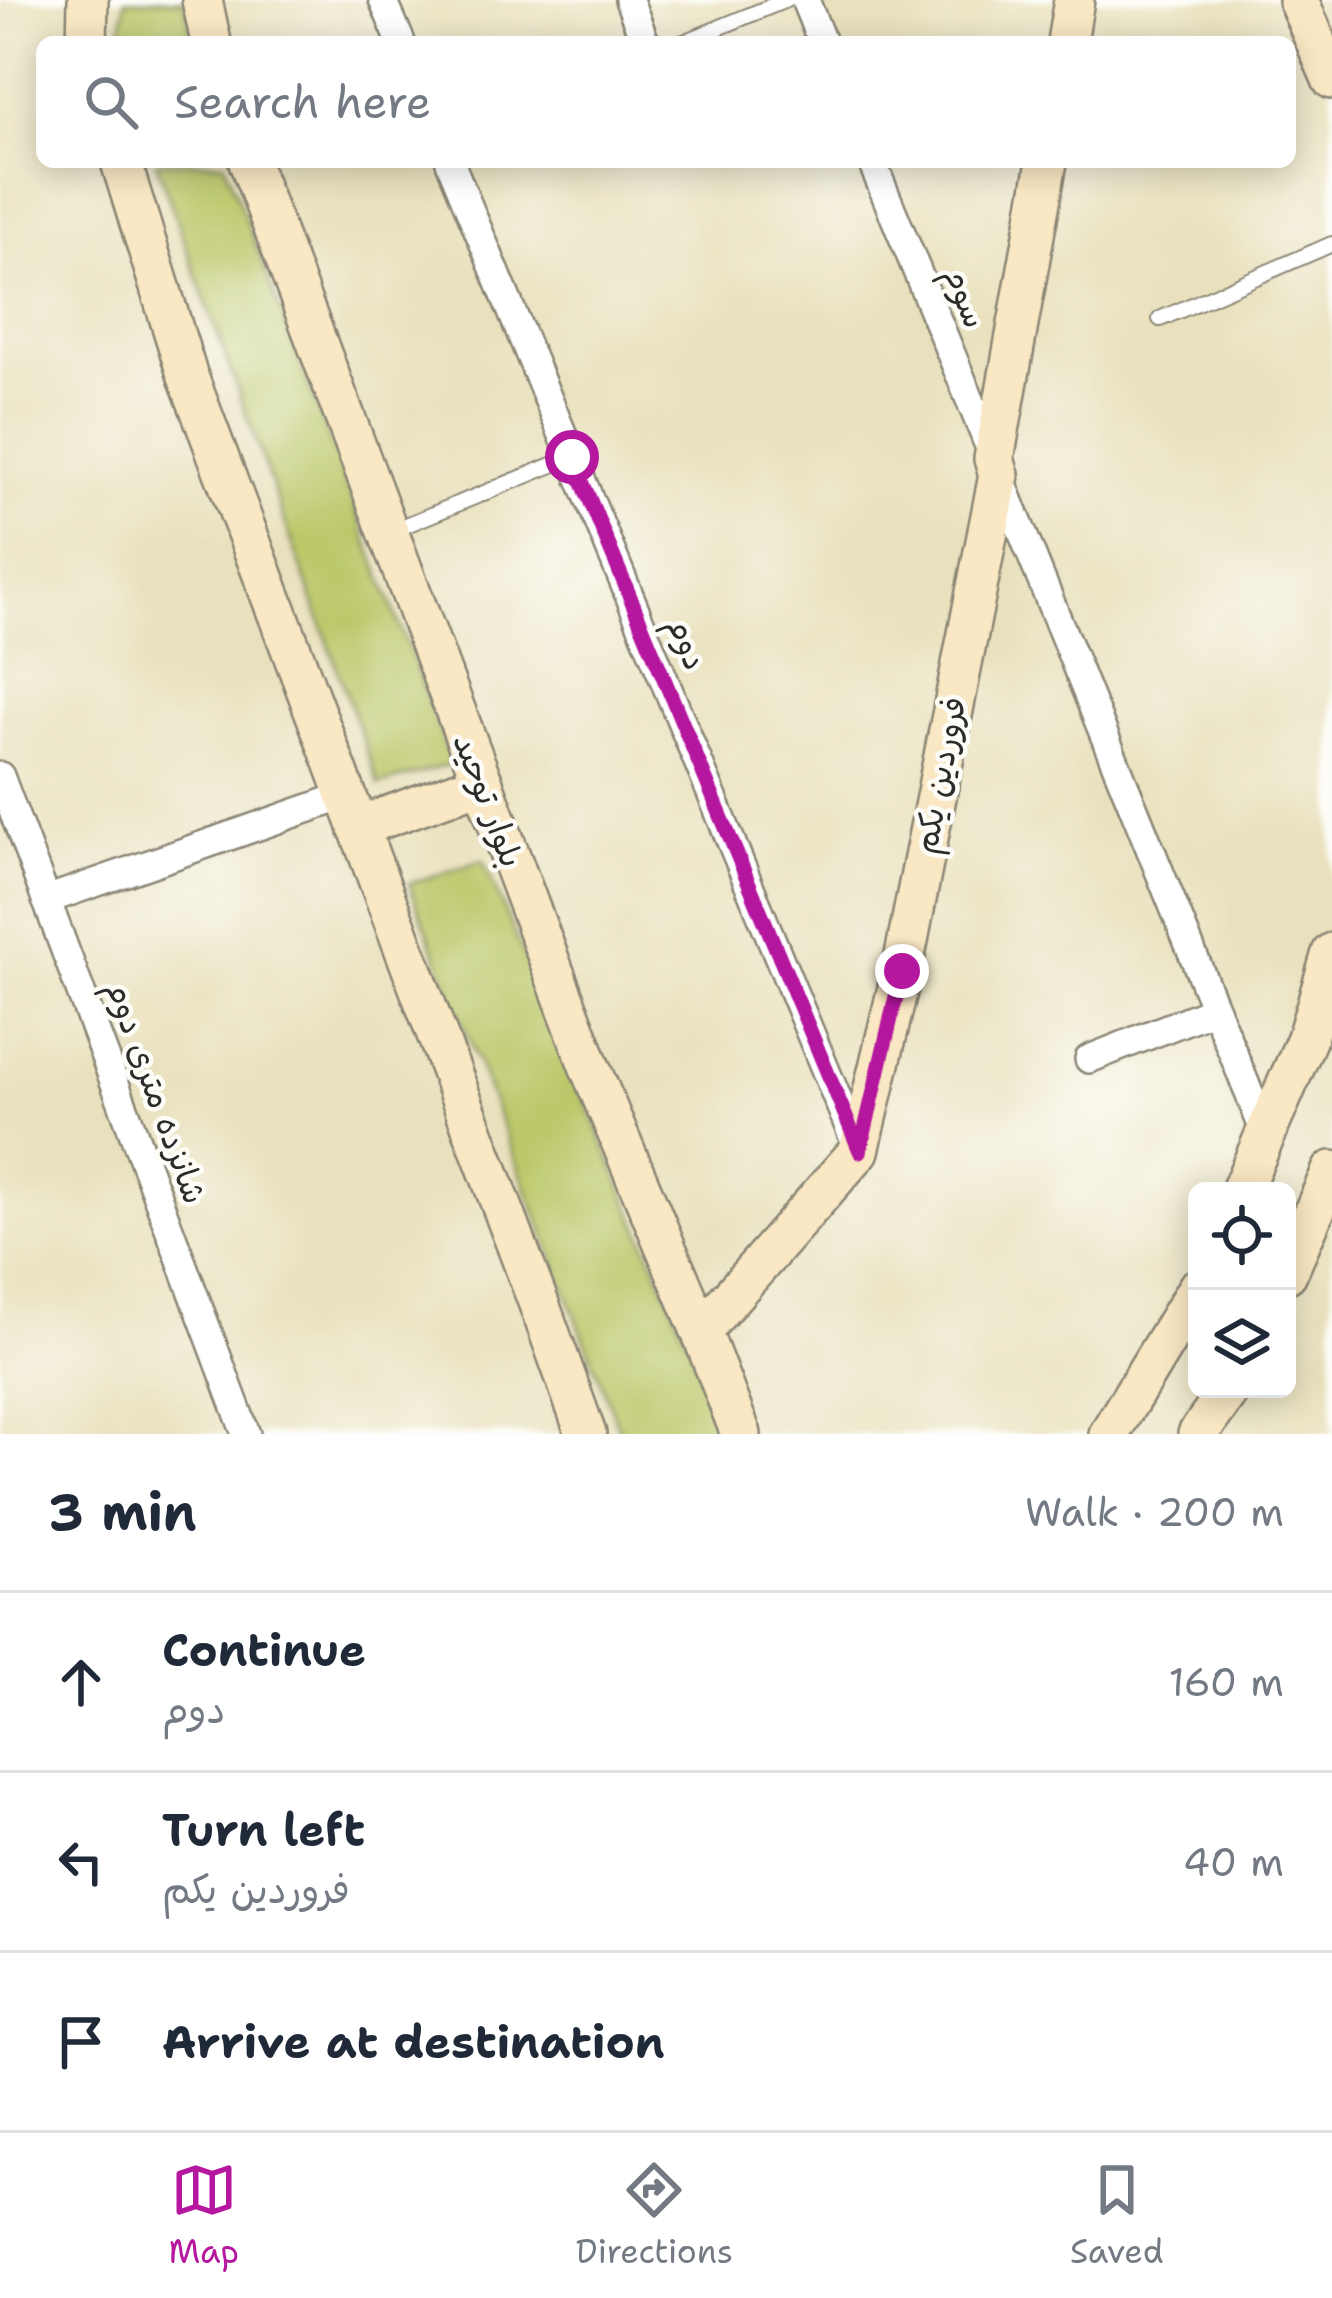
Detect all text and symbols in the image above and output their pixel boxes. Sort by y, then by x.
search box [36,36,1296,168]
icon: search [78,69,144,135]
text: Search here [174,72,431,132]
street label: سوم [930,260,998,336]
route start [545,430,599,484]
street label: دوم [654,610,718,678]
street label: فروردین یکم [902,693,980,858]
street label: بلوار توحید [442,727,535,874]
route end [875,944,929,998]
street label: شانزده متری دوم [92,974,218,1211]
map controls [1188,1182,1296,1398]
button: locate [1188,1182,1296,1290]
button: layers [1188,1290,1296,1398]
text: 3 min [48,1478,197,1546]
text: Walk · 200 m [1025,1486,1284,1538]
text: Continue [162,1620,366,1680]
icon: ahead [48,1649,114,1715]
text: 160 m [1169,1656,1284,1708]
text: دوم [162,1683,225,1735]
text: Turn left [162,1800,365,1860]
icon: left [48,1829,114,1895]
text: 40 m [1183,1836,1284,1888]
text: فروردین یکم [162,1863,350,1915]
icon: arrive [48,2009,114,2075]
text: Arrive at destination [162,2012,665,2072]
tab: Map [168,2157,239,2274]
tab: Directions [576,2157,733,2274]
tab: Saved [1070,2157,1164,2274]

